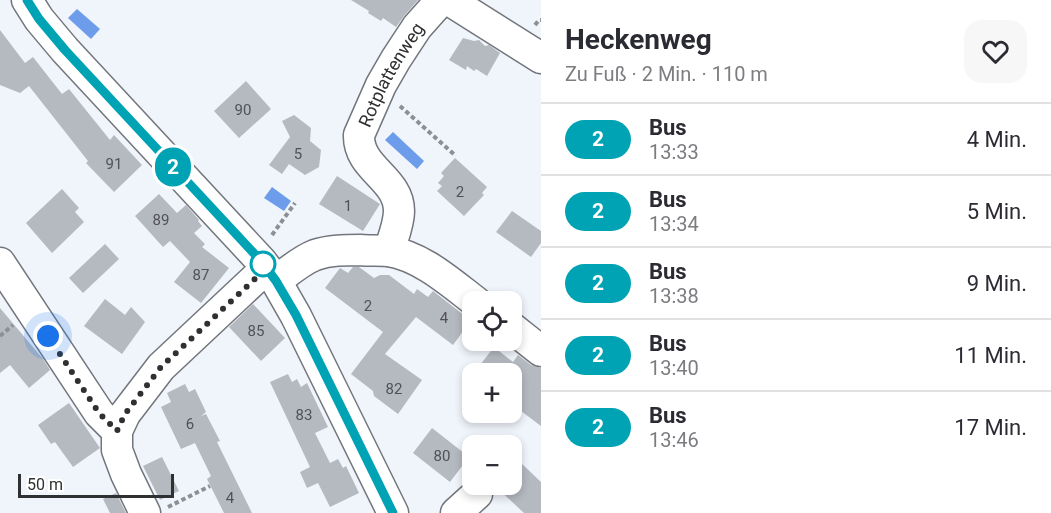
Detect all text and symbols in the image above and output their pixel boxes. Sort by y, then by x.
street label: Rotplattenweg [354,18,428,130]
button: heart [964,20,1027,83]
text: Heckenweg [565,23,712,56]
text: Zu Fuß · 2 Min. · 110 m [565,62,768,86]
house number: 90 [235,101,251,119]
text: Bus [649,115,687,140]
text: 2 [592,127,604,151]
text: 4 Min. [967,127,1027,152]
text: 13:33 [649,140,699,164]
house number: 5 [294,145,302,163]
line badge: 2 [154,148,192,186]
house number: 91 [106,155,122,173]
text: 2 [167,155,179,179]
house number: 2 [456,183,464,201]
text: Bus [649,187,687,212]
house number: 1 [344,197,352,215]
text: 2 [592,199,604,223]
text: 5 Min. [967,199,1027,224]
house number: 89 [153,211,169,229]
text: 13:34 [649,212,699,236]
unlabelled marker [250,251,276,277]
text: Bus [649,259,687,284]
house number: 87 [193,266,209,284]
text: 2 [592,271,604,295]
text: 9 Min. [967,271,1027,296]
text: 13:38 [649,284,699,308]
map controls [462,291,522,495]
button: locate [462,291,522,351]
house number: 2 [364,297,372,315]
house number: 4 [440,309,449,327]
your location [33,321,63,351]
house number: 85 [248,322,264,340]
text: Bus [649,331,687,356]
text: 2 [592,343,604,367]
text: 11 Min. [954,343,1027,368]
text: 13:40 [649,356,699,380]
button: + [462,363,522,423]
house number: 82 [386,380,402,398]
text: Bus [649,403,687,428]
house number: 83 [296,406,312,424]
house number: 6 [186,415,194,433]
text: 2 [592,415,604,439]
text: 17 Min. [954,415,1027,440]
text: 13:46 [649,428,699,452]
button: − [462,435,522,495]
house number: 80 [434,447,450,465]
scale bar [18,471,174,498]
text: 50 m [27,475,63,494]
house number: 4 [226,489,235,507]

